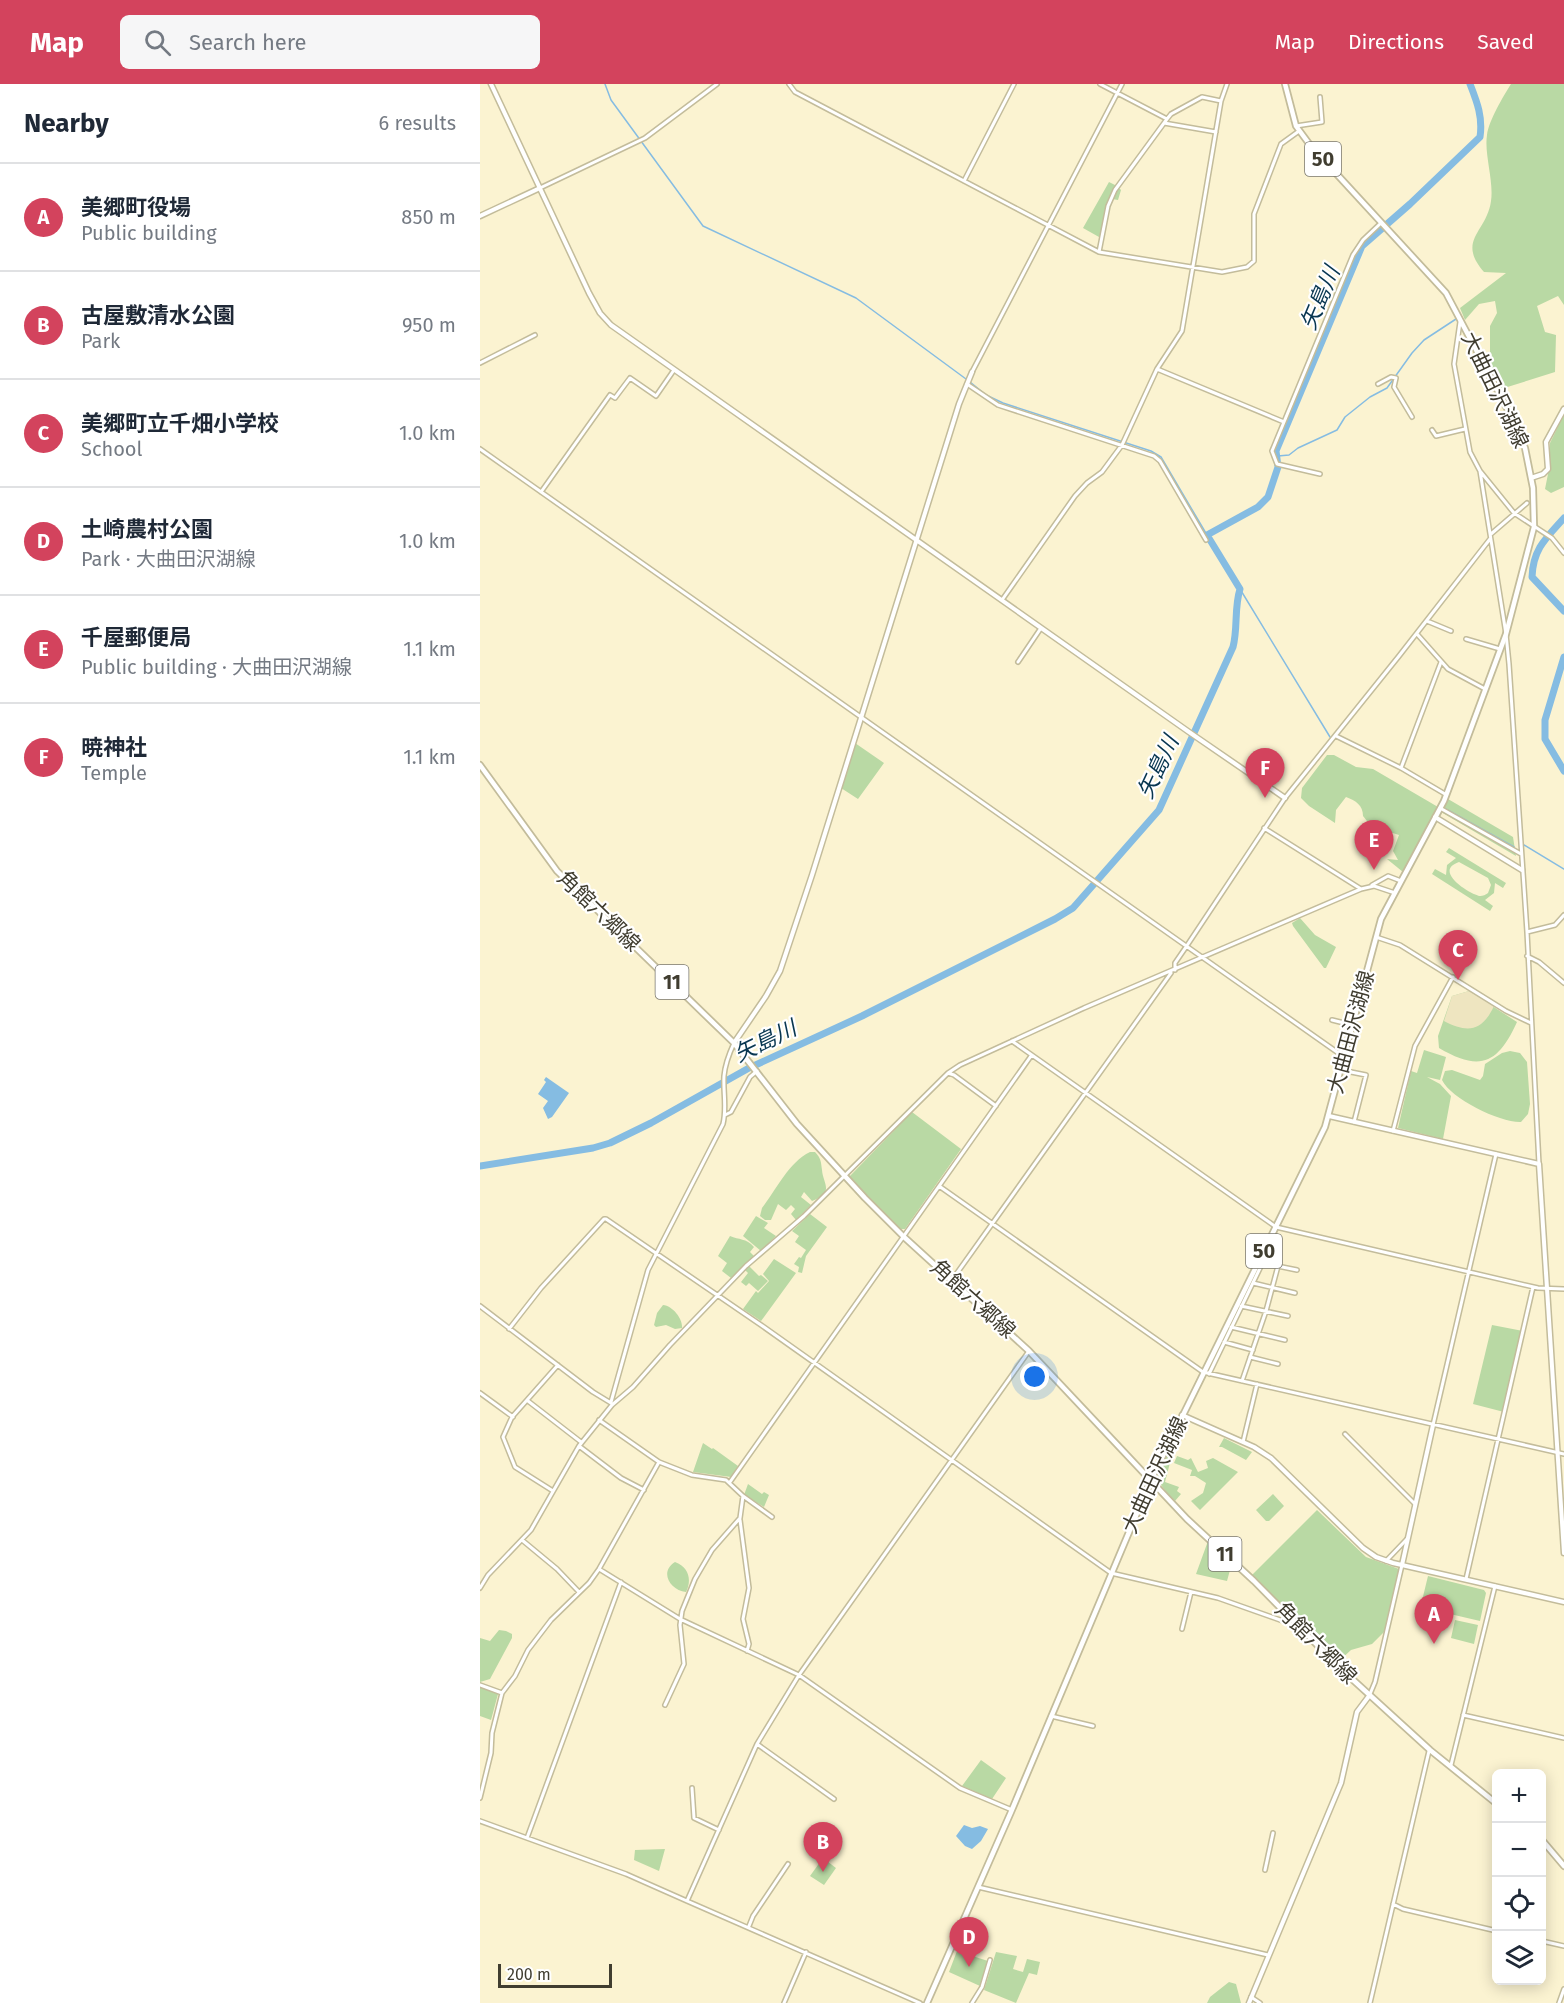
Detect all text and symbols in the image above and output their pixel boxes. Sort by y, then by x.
search box [120,15,540,69]
text: Map [30,26,84,59]
icon: search [141,26,174,59]
text: Search here [189,29,307,56]
text: Map [1275,29,1315,55]
text: Directions [1348,29,1444,55]
text: Saved [1477,29,1534,55]
text: Nearby [24,108,109,139]
text: 6 results [379,111,456,135]
road number: 50 [1305,142,1341,176]
text: 美郷町役場 [81,194,191,221]
text: A [38,205,49,229]
text: 850 m [401,205,456,229]
text: Public building [81,221,217,245]
water label: 矢島川 [1295,261,1346,334]
text: 古屋敷清水公園 [81,302,235,329]
text: B [37,313,50,337]
text: 950 m [402,313,456,337]
street label: 大曲田沢湖線 [1456,328,1534,452]
text: Park [81,329,120,353]
text: 美郷町立千畑小学校 [81,410,279,437]
text: C [38,421,49,445]
text: 1.0 km [399,421,456,445]
text: School [81,437,142,461]
text: 土崎農村公園 [81,516,213,543]
text: D [37,529,50,553]
text: 1.0 km [399,529,456,553]
text: Park · 大曲田沢湖線 [81,547,256,571]
text: 千屋郵便局 [81,624,191,651]
text: E [38,637,49,661]
text: 1.1 km [403,637,456,661]
text: Public building · 大曲田沢湖線 [81,655,352,679]
water label: 矢島川 [1132,730,1185,803]
text: 暁神社 [81,734,147,761]
text: F [39,745,48,769]
text: 1.1 km [403,745,456,769]
pin: F [1246,748,1284,798]
text: Temple [81,761,147,785]
pin: E [1354,820,1394,870]
street label: 角館六郷線 [552,865,646,957]
pin: C [1438,930,1478,980]
road number: 11 [656,965,688,999]
street label: 大曲田沢湖線 [1322,968,1380,1096]
water label: 矢島川 [729,1014,802,1068]
road number: 50 [1246,1234,1282,1268]
street label: 角館六郷線 [925,1254,1021,1344]
your location [1020,1362,1049,1391]
street label: 大曲田沢湖線 [1117,1412,1193,1538]
road number: 11 [1208,1537,1242,1571]
pin: A [1414,1594,1454,1644]
street label: 角館六郷線 [1270,1597,1362,1689]
map controls [1492,1769,1546,1985]
button: + [1492,1769,1546,1823]
pin: B [804,1822,842,1872]
button: − [1492,1823,1546,1877]
button: locate [1492,1877,1546,1931]
pin: D [950,1918,988,1967]
button: layers [1492,1931,1546,1985]
scale bar [498,1961,612,1988]
text: 200 m [507,1965,551,1984]

